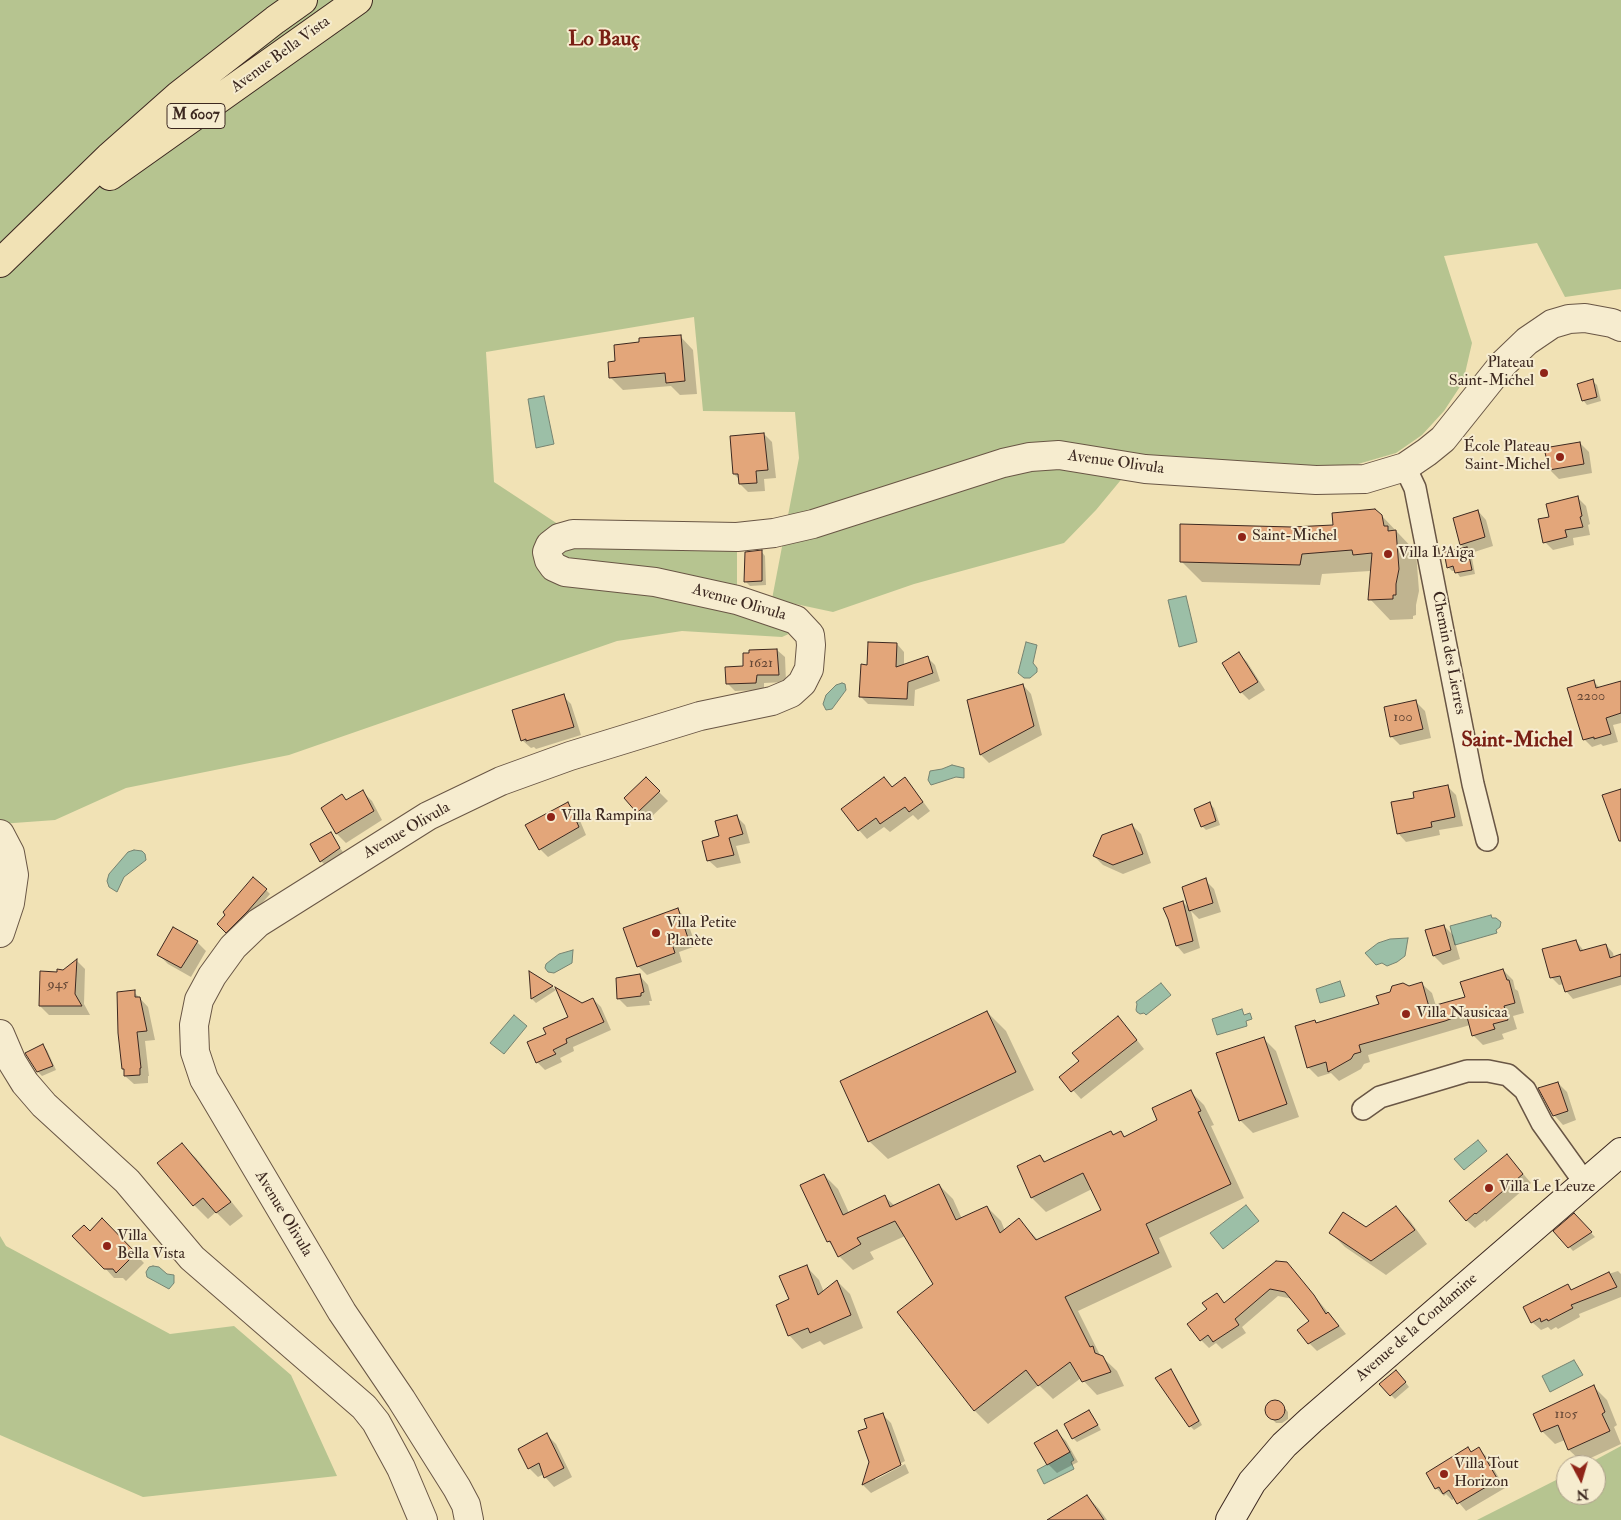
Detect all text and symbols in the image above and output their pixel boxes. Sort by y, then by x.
street label: Avenue Bella Vista [228,13,334,97]
district label: Lo Bauç [568,27,640,53]
road number: M 6007 [167,104,225,128]
place label: Plateau Saint-Michel [1449,354,1534,392]
marker: Plateau Saint-Michel [1538,367,1550,379]
place label: École Plateau Saint-Michel [1464,438,1550,476]
street label: Avenue Olivula [1067,447,1165,479]
marker: École Plateau Saint-Michel [1554,451,1566,463]
place label: Saint-Michel [1252,527,1337,547]
marker: Saint-Michel [1236,531,1248,543]
place label: Villa L'Aiga [1398,544,1474,564]
marker: Villa L'Aiga [1382,548,1394,560]
street label: Avenue Olivula [690,580,788,626]
street label: Chemin des Lierres [1427,590,1469,716]
house number: 1621 [749,656,773,672]
house number: 2200 [1577,689,1605,705]
house number: 100 [1393,710,1413,726]
district label: Saint-Michel [1461,728,1573,754]
street label: Avenue Olivula [360,798,454,864]
place label: Villa Rampina [561,807,652,827]
marker: Villa Rampina [545,811,557,823]
place label: Villa Petite Planète [666,914,737,952]
marker: Villa Petite Planète [650,927,662,939]
house number: 945 [48,977,68,993]
place label: Villa Nausicaa [1416,1004,1508,1024]
marker: Villa Nausicaa [1400,1008,1412,1020]
street label: Avenue Olivula [250,1168,316,1260]
place label: Villa Le Leuze [1499,1178,1595,1198]
marker: Villa Le Leuze [1483,1182,1495,1194]
place label: Villa Bella Vista [117,1227,185,1265]
marker: Villa Bella Vista [101,1240,113,1252]
street label: Avenue de la Condamine [1352,1270,1482,1386]
house number: 1105 [1554,1407,1578,1423]
place label: Villa Tout Horizon [1454,1455,1519,1493]
north arrow [1556,1455,1606,1505]
marker: Villa Tout Horizon [1438,1468,1450,1480]
text: N [1575,1485,1590,1504]

